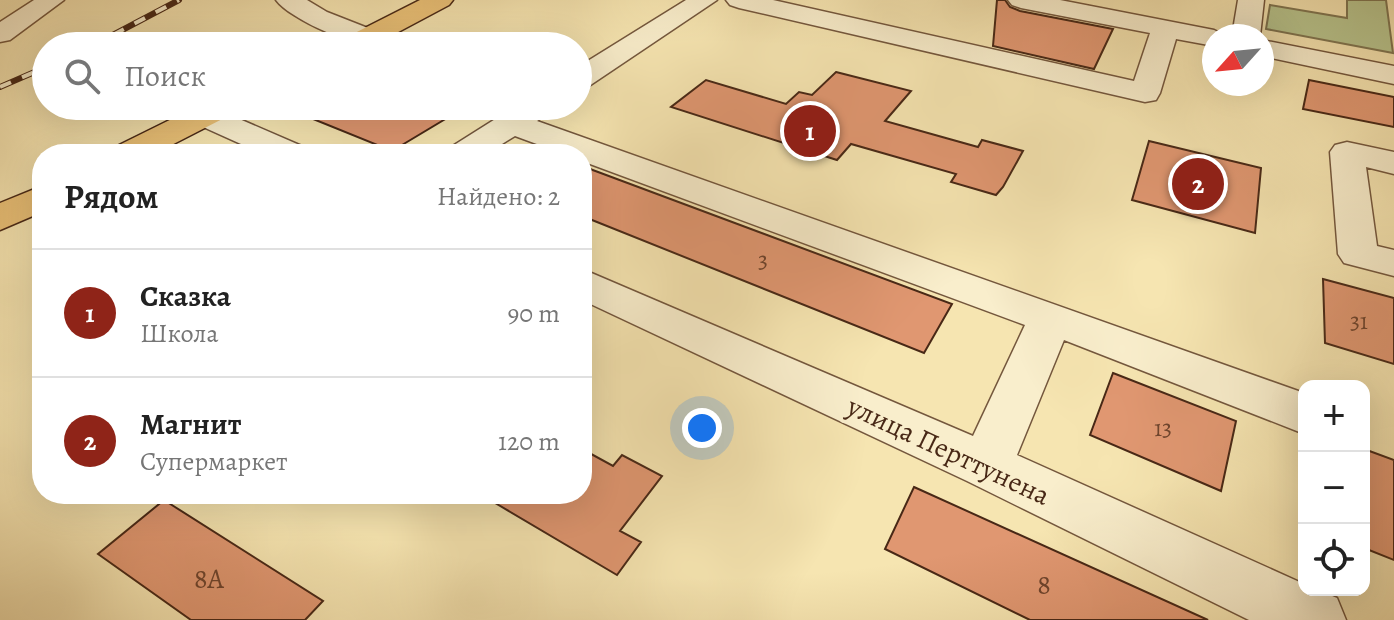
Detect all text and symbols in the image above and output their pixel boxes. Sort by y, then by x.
north arrow [1202,24,1274,96]
search box [32,32,592,120]
icon: search [60,54,104,98]
text: Поиск [124,56,206,96]
pin: 1 [784,101,836,161]
pin: 2 [1172,154,1224,214]
text: Рядом [64,173,158,220]
text: Найдено: 2 [437,179,560,214]
house number: 3 [758,244,768,276]
text: Сказка [140,276,231,316]
text: 1 [85,296,95,331]
text: 90 m [508,296,560,331]
house number: 31 [1350,305,1368,337]
text: Школа [140,316,218,351]
map controls [1298,380,1370,596]
button: + [1298,380,1370,452]
street label: улица Перттунена [840,387,1056,515]
text: Магнит [140,404,241,444]
your location [682,408,722,448]
house number: 13 [1154,412,1172,444]
text: 2 [84,424,96,459]
text: 120 m [498,424,560,459]
text: Супермаркет [140,444,288,479]
button: − [1298,452,1370,524]
button: locate [1298,524,1370,596]
house number: 8А [194,560,225,598]
house number: 8 [1037,566,1051,604]

